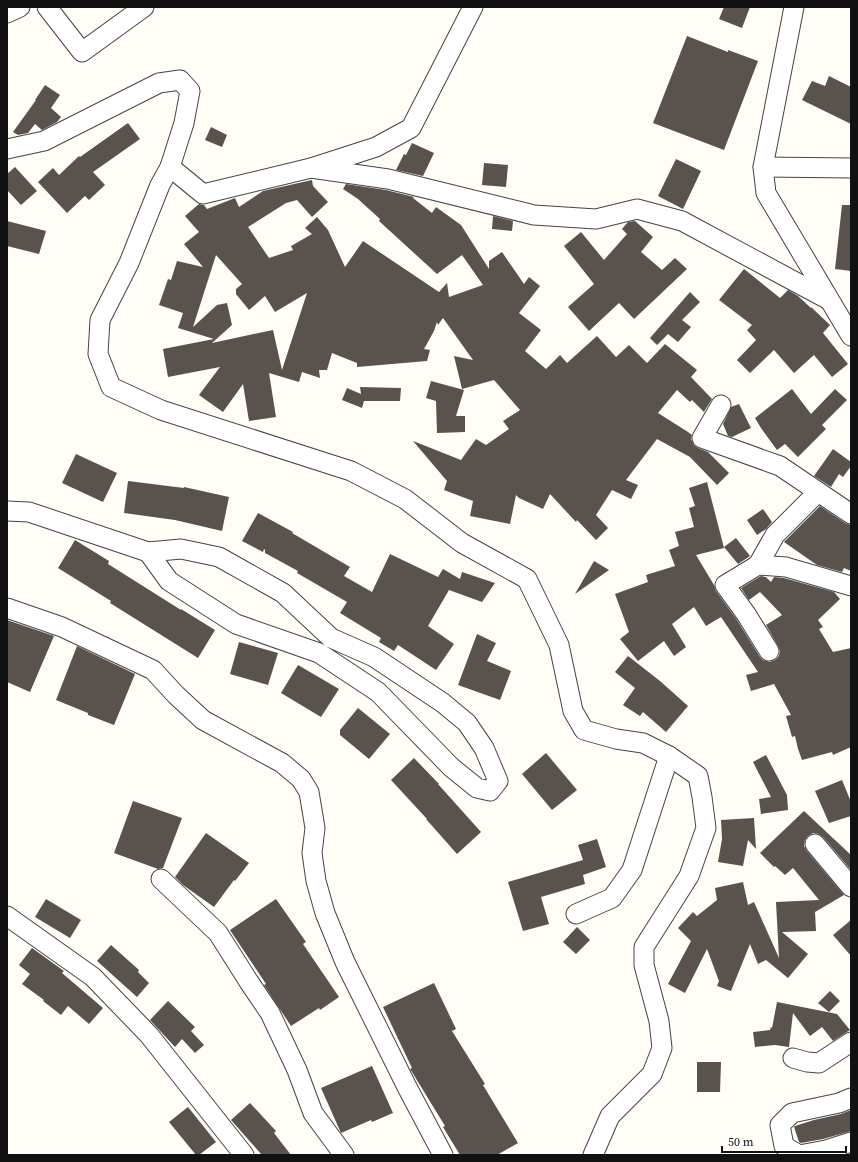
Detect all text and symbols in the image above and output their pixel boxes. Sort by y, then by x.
scale bar [722,1128,846,1154]
text: 50 m [728,1134,754,1150]

